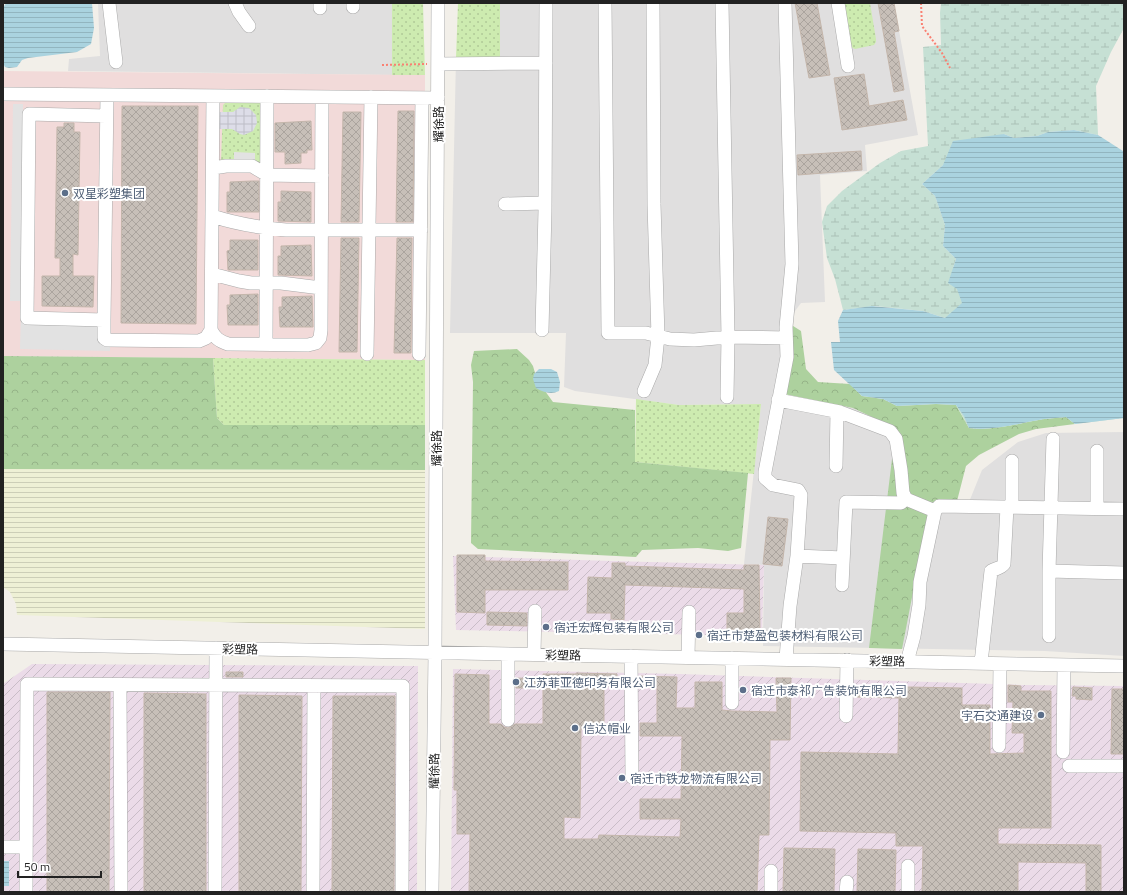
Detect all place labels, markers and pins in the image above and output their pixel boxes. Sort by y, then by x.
place label: 双星彩塑集团 [73,184,145,203]
marker: 双星彩塑集团 [60,188,70,198]
place label: 宿迁宏辉包装有限公司 [554,618,674,637]
marker: 宿迁宏辉包装有限公司 [541,622,551,632]
place label: 宿迁市楚盈包装材料有限公司 [707,626,863,645]
marker: 宿迁市楚盈包装材料有限公司 [694,630,704,640]
place label: 江苏菲亚德印务有限公司 [524,673,656,692]
marker: 江苏菲亚德印务有限公司 [511,677,521,687]
place label: 宿迁市泰祁广告装饰有限公司 [751,681,907,700]
marker: 宿迁市泰祁广告装饰有限公司 [738,685,748,695]
place label: 宇石交通建设 [961,706,1033,725]
marker: 宇石交通建设 [1036,710,1046,720]
place label: 信达帽业 [583,719,631,738]
marker: 信达帽业 [570,723,580,733]
place label: 宿迁市铁龙物流有限公司 [630,769,762,788]
marker: 宿迁市铁龙物流有限公司 [617,773,627,783]

